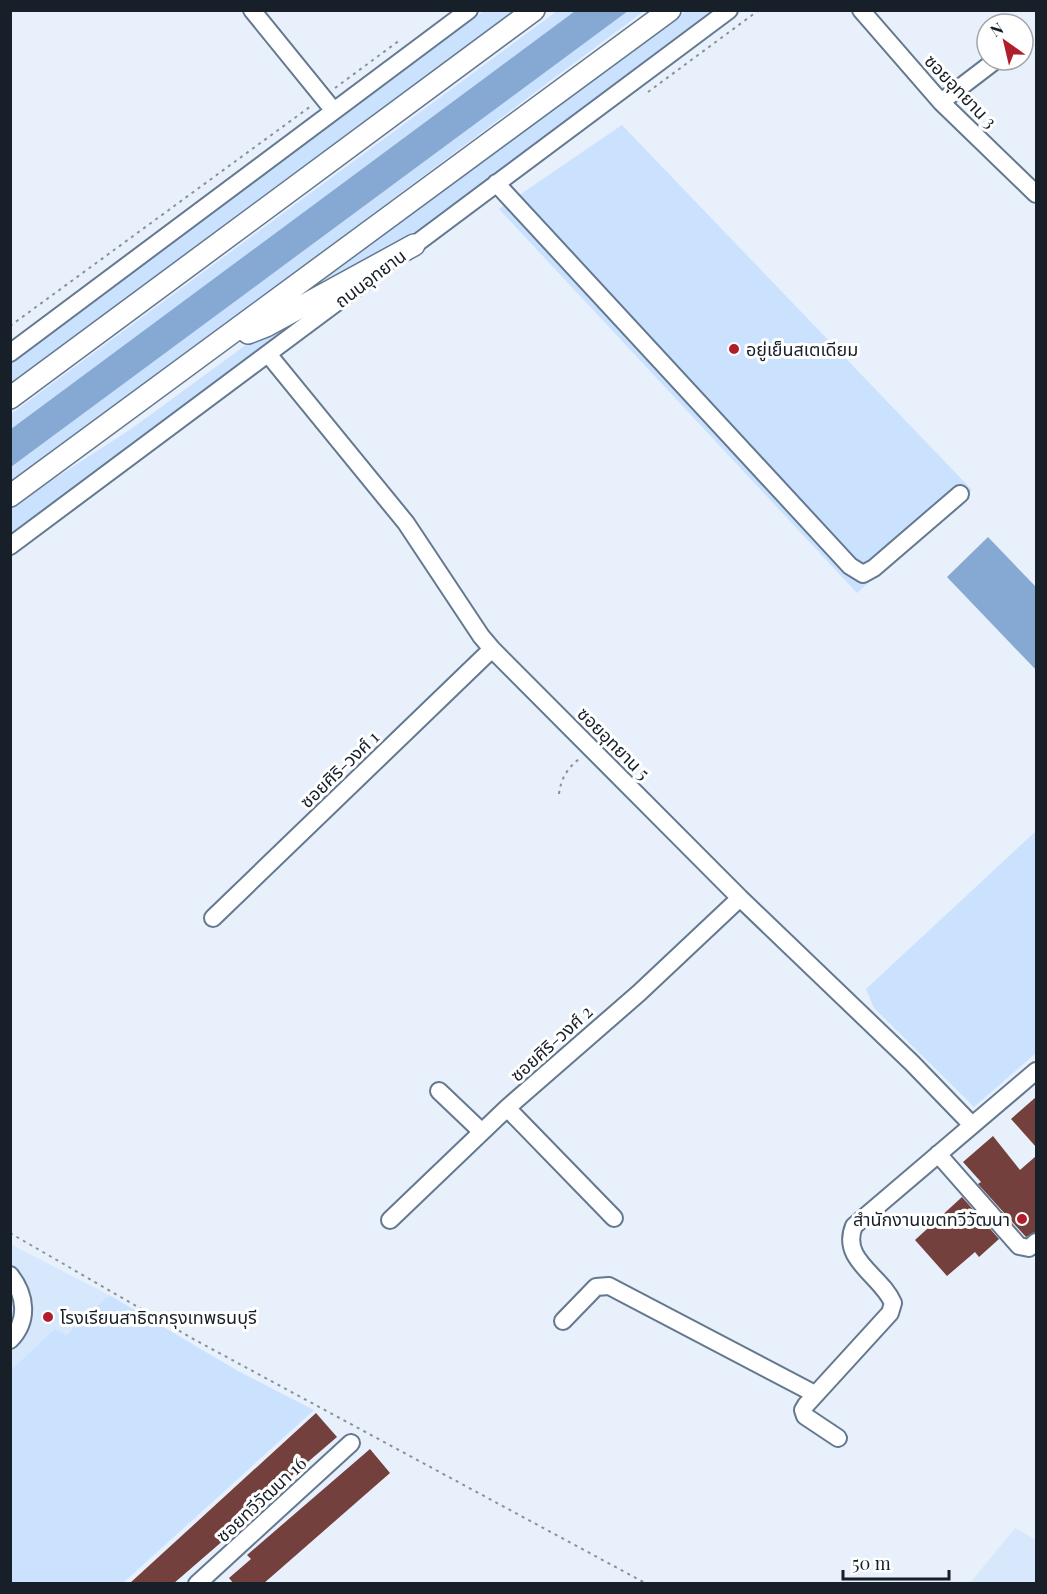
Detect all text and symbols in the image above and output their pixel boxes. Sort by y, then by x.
north arrow [975,12,1035,72]
text: N [986,17,1007,41]
street label: ซอยอุทยาน 3 [920,49,1002,133]
street label: ถนนอุทยาน [330,243,410,313]
place label: อยู่เย็นสเตเดียม [746,337,858,362]
marker: อยู่เย็นสเตเดียม [727,342,741,356]
street label: ซอยอุทยาน 5 [573,702,655,784]
street label: ซอยศิริ-วงศ์ 1 [294,725,384,813]
street label: ซอยศิริ-วงศ์ 2 [505,1000,597,1086]
place label: สำนักงานเขตทวีวัฒนา [853,1207,1010,1231]
marker: สำนักงานเขตทวีวัฒนา [1015,1212,1029,1226]
place label: โรงเรียนสาธิตกรุงเทพธนบุรี [60,1305,257,1329]
marker: โรงเรียนสาธิตกรุงเทพธนบุรี [41,1310,55,1324]
street label: ซอยทวีวัฒนา 16 [211,1451,311,1547]
scale bar [843,1543,950,1581]
text: 50 m [852,1551,891,1575]

